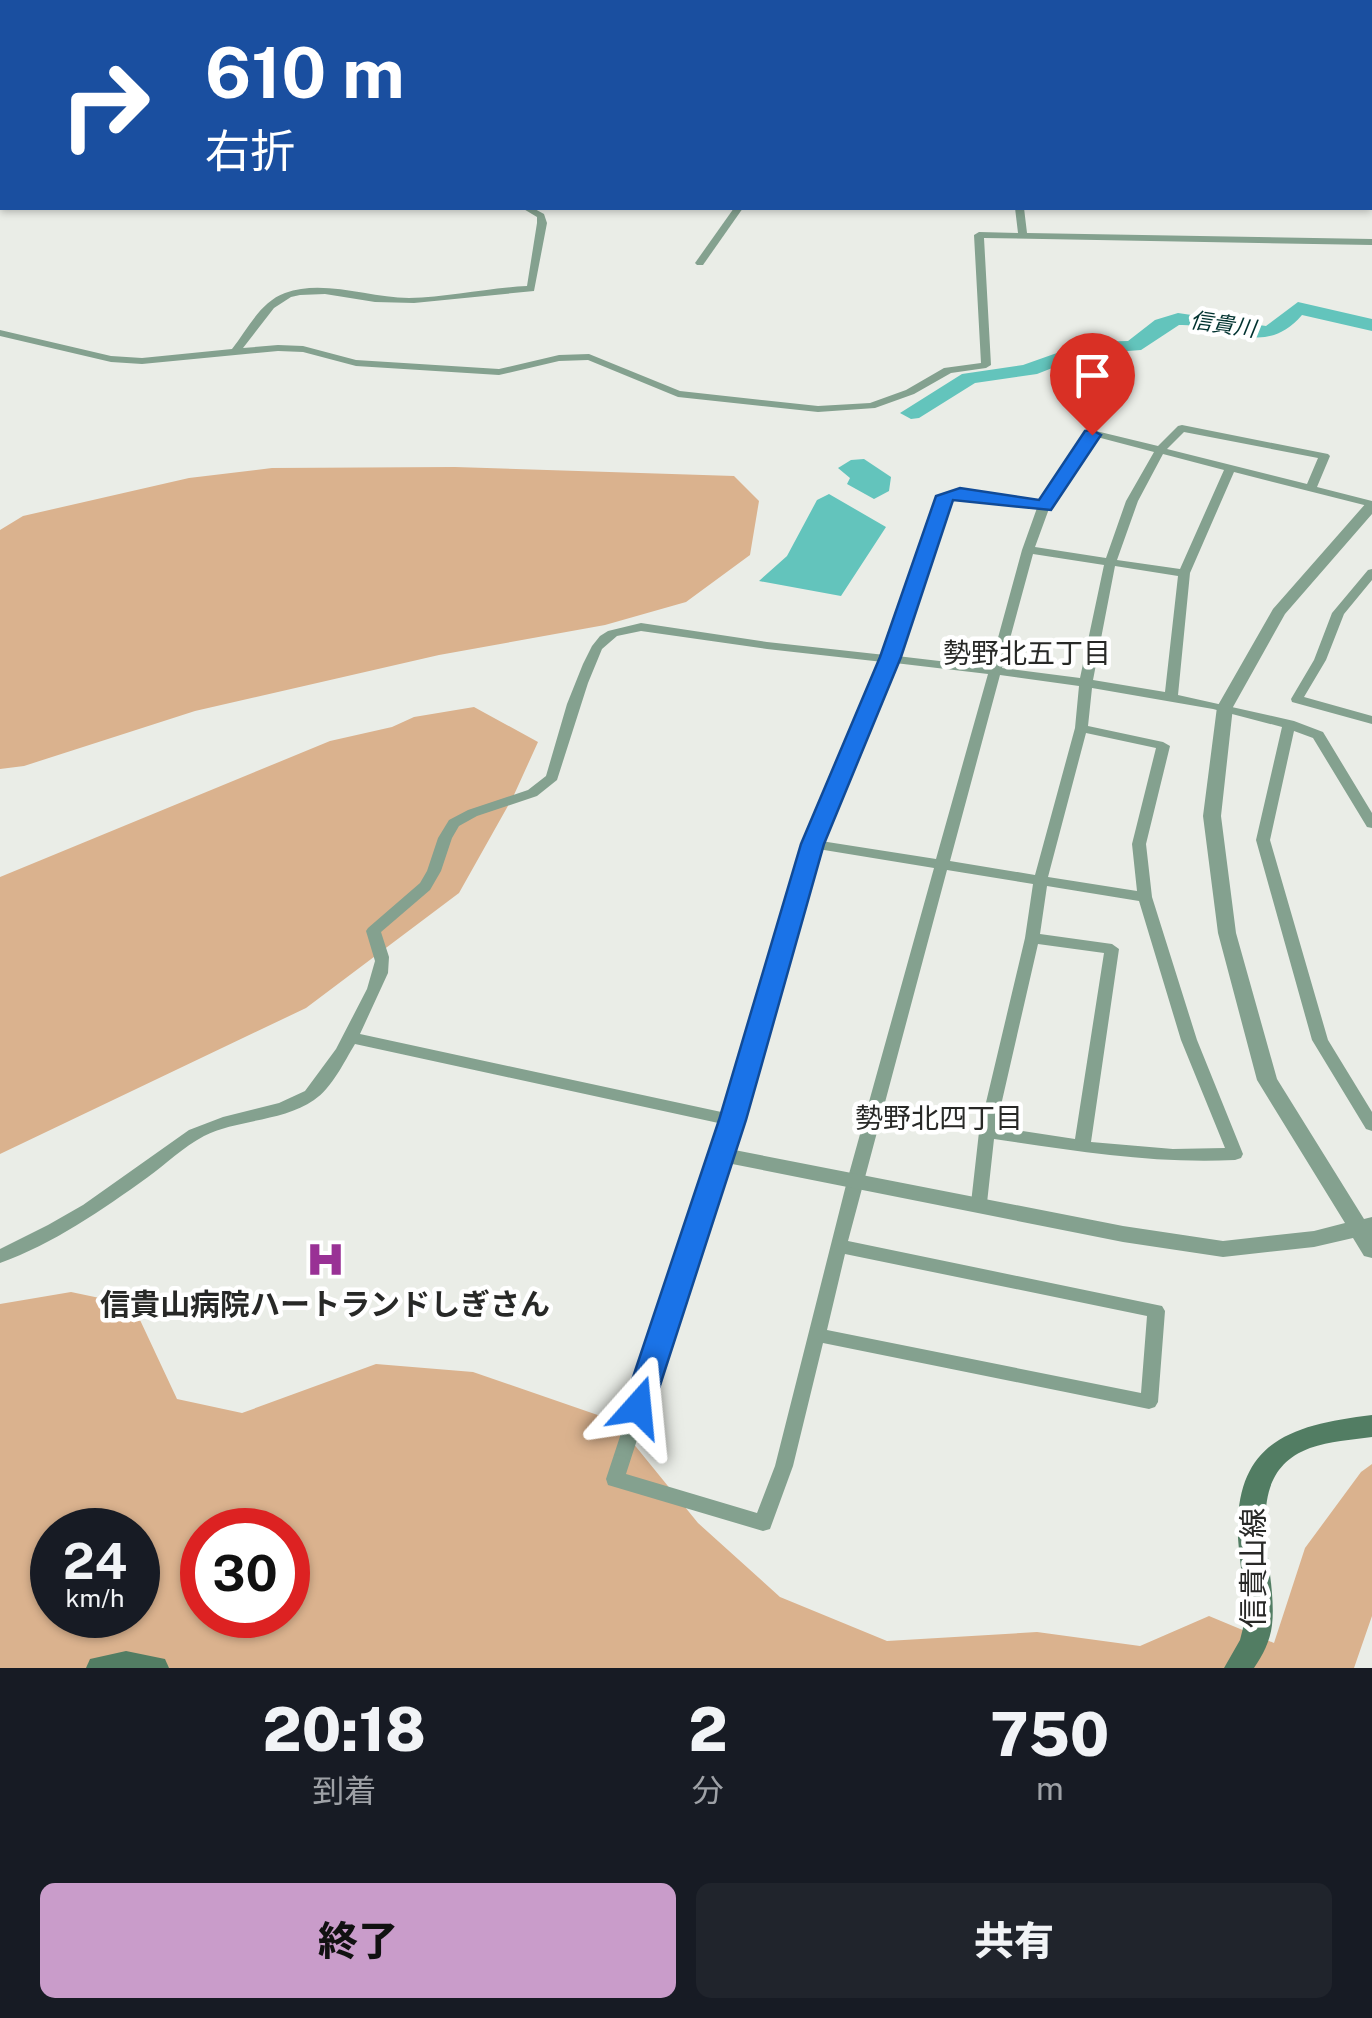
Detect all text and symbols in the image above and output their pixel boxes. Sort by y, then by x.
text: 610 m [205,31,405,114]
icon: right [40,40,170,170]
text: 右折 [205,124,295,177]
water label: 信貴川 [1189,307,1259,342]
pin [1050,333,1135,436]
icon: arrive [1065,348,1120,403]
district label: 勢野北五丁目 [943,636,1111,669]
district label: 勢野北四丁目 [855,1101,1023,1134]
hospital icon: 信貴山病院ハートランドしぎさん [304,1239,346,1281]
place label: 信貴山病院ハートランドしぎさん [100,1286,550,1322]
position arrow [586,1355,690,1459]
speed limit sign: 30 [180,1508,310,1638]
street label: 信貴山線 [1235,1508,1271,1628]
text: 24 [63,1531,127,1590]
text: km/h [66,1583,124,1613]
text: 20:18 [263,1694,426,1765]
text: 2 [688,1694,728,1765]
text: 750 [990,1699,1109,1770]
text: m [1036,1770,1064,1807]
text: 到着 [312,1772,376,1809]
text: 分 [692,1772,724,1809]
button: 終了 [40,1883,676,1998]
button: 共有 [696,1883,1332,1998]

